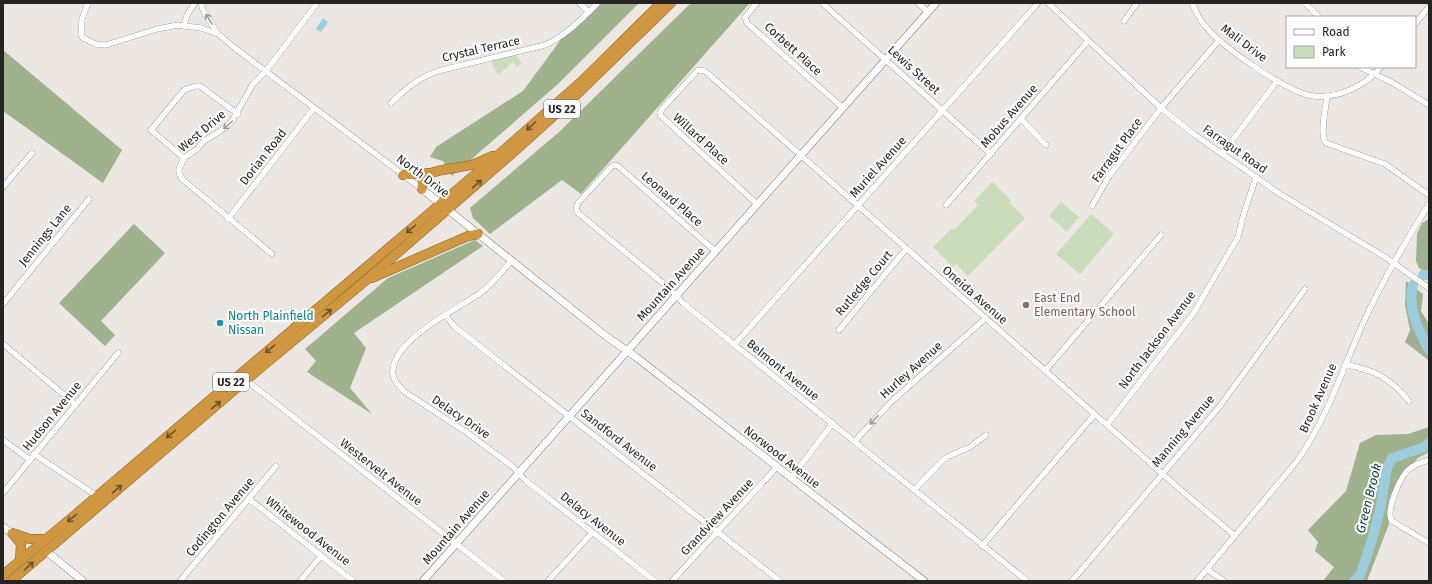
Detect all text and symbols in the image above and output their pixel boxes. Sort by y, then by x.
one-way arrow [205,14,213,25]
legend [1286,16,1416,68]
street label: Corbett Place [761,20,825,78]
street label: Mali Drive [1218,21,1270,65]
text: Road [1322,25,1350,39]
street label: Crystal Terrace [441,33,521,65]
street label: Lewis Street [885,43,944,98]
text: Park [1322,45,1346,59]
street label: Mobus Avenue [978,82,1040,150]
road number: US 22 [544,100,580,118]
street label: West Drive [175,107,229,155]
street label: Willard Place [670,110,732,168]
street label: Farragut Place [1089,115,1145,185]
one-way arrow [223,121,233,130]
one-way arrow [526,122,536,131]
street label: Farragut Road [1200,122,1270,176]
street label: Dorian Road [237,126,289,188]
street label: Muriel Avenue [847,134,909,200]
street label: North Drive [394,152,452,200]
street label: Leonard Place [639,169,705,229]
one-way arrow [472,179,483,188]
street label: Jennings Lane [16,201,74,269]
one-way arrow [406,224,417,233]
street label: Mountain Avenue [634,244,708,324]
street label: Rutledge Court [833,247,896,318]
street label: Oneida Avenue [939,263,1011,327]
street label: North Jackson Avenue [1116,288,1198,392]
place label: East End Elementary School [1034,291,1136,319]
marker: East End Elementary School [1021,300,1031,310]
one-way arrow [322,308,332,317]
place label: North Plainfield Nissan [228,309,314,337]
marker: North Plainfield Nissan [215,318,225,328]
street label: Belmont Avenue [744,337,822,403]
street label: Hurley Avenue [877,338,945,402]
one-way arrow [264,345,275,354]
street label: Brook Avenue [1296,361,1340,435]
road number: US 22 [213,373,249,391]
street label: Hudson Avenue [20,379,84,453]
street label: Delacy Drive [429,392,493,442]
street label: Manning Avenue [1149,392,1217,470]
one-way arrow [211,400,222,409]
street label: Sandford Avenue [578,406,660,474]
one-way arrow [869,415,879,425]
street label: Norwood Avenue [741,423,823,491]
one-way arrow [165,429,176,438]
street label: Westervelt Avenue [337,436,425,508]
water label: Green Brook [1353,462,1384,535]
street label: Codington Avenue [183,475,257,559]
street label: Grandview Avenue [678,476,756,558]
one-way arrow [112,485,123,494]
street label: Mountain Avenue [420,487,492,567]
street label: Delacy Avenue [558,489,628,549]
street label: Whitewood Avenue [263,494,353,568]
one-way arrow [66,514,77,522]
one-way arrow [23,562,34,571]

